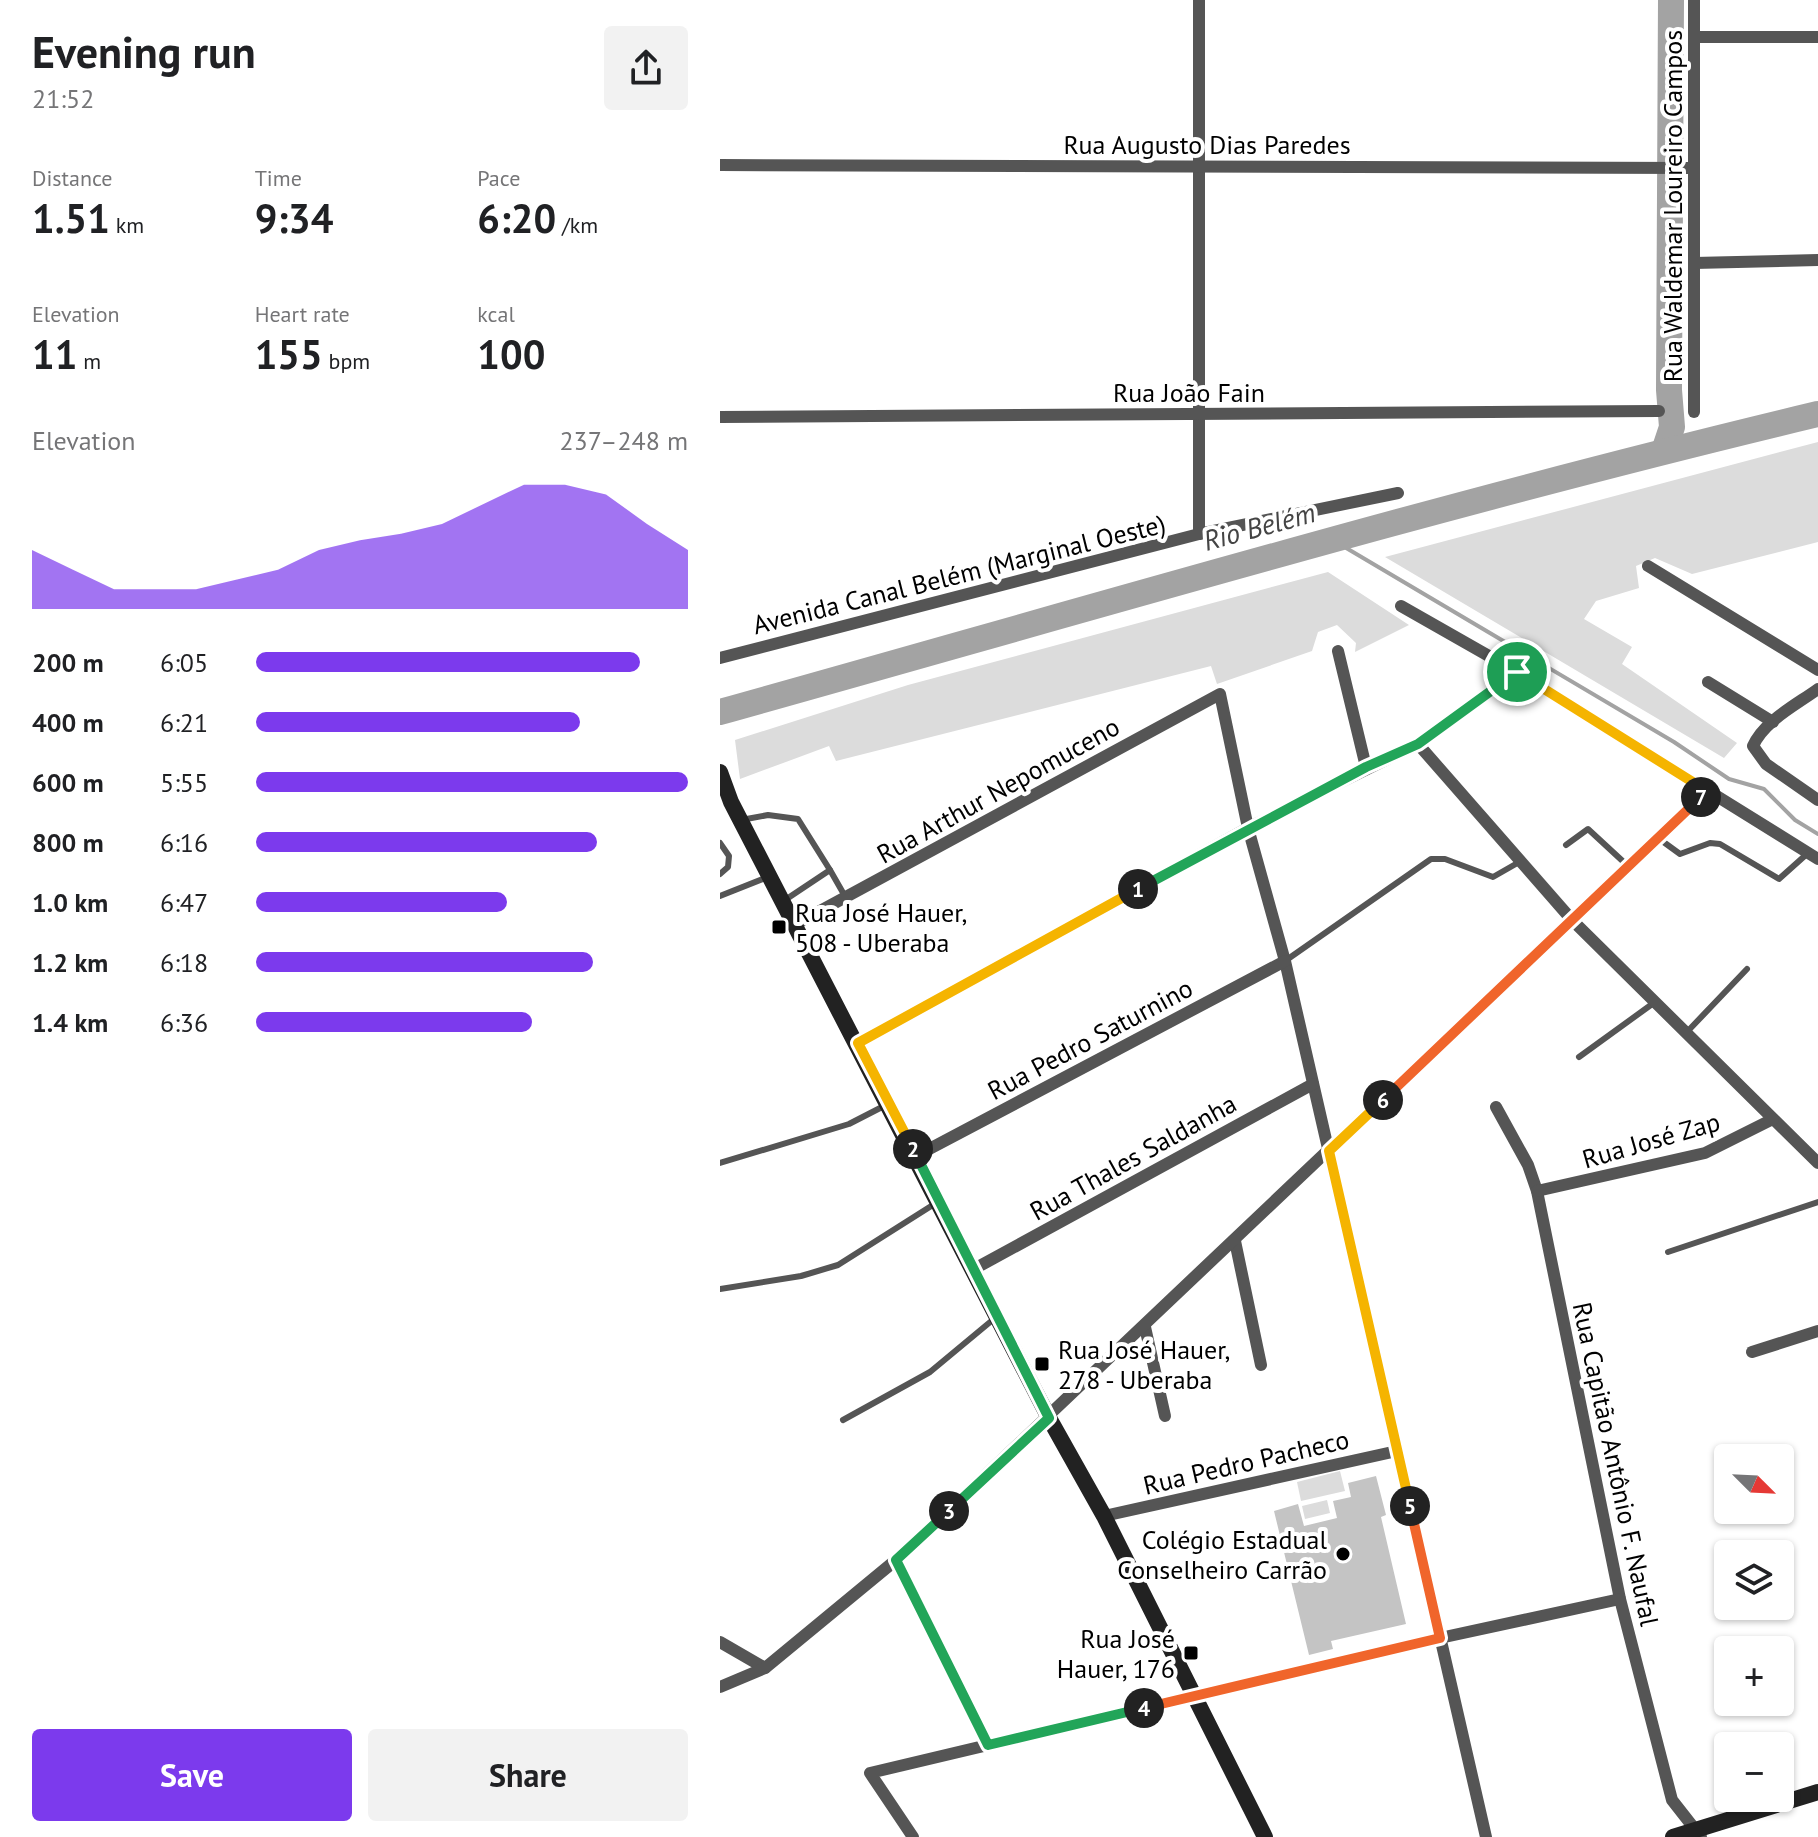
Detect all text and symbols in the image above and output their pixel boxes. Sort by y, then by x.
text: Evening run [32,23,256,80]
button: share [604,26,688,110]
street label: Rua Waldemar Loureiro Campos [1656,30,1689,382]
text: 21:52 [32,82,94,115]
street label: Rua Augusto Dias Paredes [1063,128,1351,161]
text: Distance [32,164,113,192]
text: Time [255,164,302,192]
text: Pace [477,164,520,192]
text: 1.51 [32,192,110,244]
text: 9:34 [255,192,333,244]
text: 6:20 [477,192,556,244]
text: km [110,211,144,239]
text: /km [556,211,598,239]
text: Elevation [32,300,120,328]
text: Heart rate [255,300,350,328]
text: kcal [477,300,515,328]
text: 11 [32,328,77,380]
text: 155 [255,328,323,380]
text: 100 [477,328,545,380]
text: m [77,347,101,375]
text: bpm [323,347,370,375]
street label: Rua João Fain [1113,376,1265,409]
text: Elevation [32,424,136,457]
text: 237–248 m [559,424,688,457]
water label: Rio Belém [1199,493,1319,559]
street label: Avenida Canal Belém (Marginal Oeste) [749,507,1169,641]
pin [1483,638,1551,706]
text: 200 m [32,646,104,679]
text: 6:05 [160,646,208,679]
icon: arrive [1495,650,1539,694]
text: 400 m [32,706,104,739]
text: 6:21 [160,706,208,739]
street label: Rua Arthur Nepomuceno [871,710,1125,870]
text: 600 m [32,766,104,799]
text: 5:55 [160,766,208,799]
pin: 7 [1681,777,1721,817]
text: 7 [1695,783,1707,811]
text: 800 m [32,826,104,859]
text: 6:16 [160,826,208,859]
pin: 1 [1118,869,1158,909]
text: 1 [1132,875,1144,903]
text: 1.0 km [32,886,108,919]
text: 6:47 [160,886,208,919]
place label: Rua José Hauer, 508 - Uberaba [795,896,967,959]
marker: Rua José Hauer, 508 - Uberaba [770,918,788,936]
text: 1.2 km [32,946,108,979]
text: 6:18 [160,946,208,979]
street label: Rua Pedro Saturnino [982,971,1198,1107]
text: 1.4 km [32,1006,108,1039]
text: 6:36 [160,1006,208,1039]
pin: 6 [1363,1080,1403,1120]
text: 6 [1377,1086,1389,1114]
street label: Rua Thales Saldanha [1024,1087,1242,1227]
street label: Rua José Zap [1578,1105,1724,1175]
pin: 2 [893,1129,933,1169]
text: 2 [907,1135,919,1163]
street label: Rua Capitão Antônio F. Naufal [1566,1299,1667,1629]
place label: Rua José Hauer, 278 - Uberaba [1058,1333,1230,1396]
marker: Rua José Hauer, 278 - Uberaba [1033,1355,1051,1373]
street label: Rua Pedro Pacheco [1140,1422,1352,1502]
north arrow [1714,1444,1794,1524]
map controls [1714,1444,1794,1812]
pin: 5 [1390,1486,1430,1526]
pin: 3 [929,1491,969,1531]
text: 5 [1404,1492,1416,1520]
text: 3 [943,1497,955,1525]
place label: Colégio Estadual Conselheiro Carrão [1117,1523,1327,1586]
button: layers [1714,1540,1794,1620]
marker: Colégio Estadual Conselheiro Carrão [1334,1545,1352,1563]
place label: Rua José Hauer, 176 [1057,1622,1175,1685]
button: + [1714,1636,1794,1716]
marker: Rua José Hauer, 176 [1182,1644,1200,1662]
pin: 4 [1124,1688,1164,1728]
text: 4 [1138,1694,1150,1722]
button: Save [32,1729,352,1821]
button: Share [368,1729,688,1821]
button: − [1714,1732,1794,1812]

